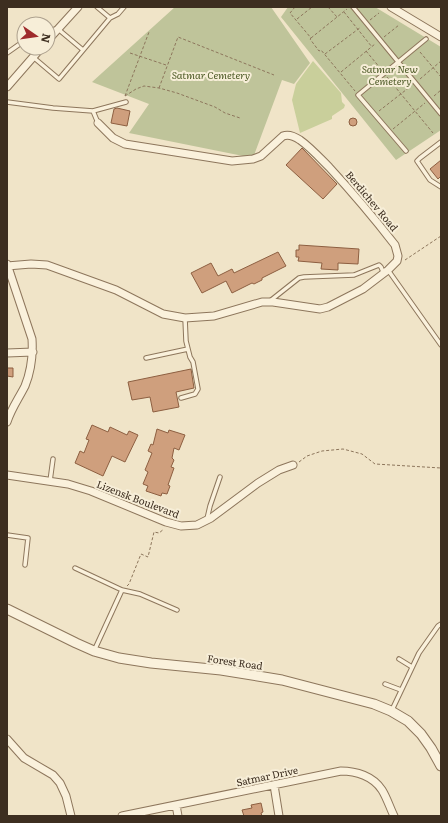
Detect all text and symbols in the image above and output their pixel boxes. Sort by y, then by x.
north arrow [16,16,56,56]
text: N [38,32,56,45]
park label: Satmar New Cemetery [362,61,418,88]
park label: Satmar Cemetery [172,67,250,82]
street label: Berdichev Road [343,167,402,234]
street label: Lizensk Boulevard [95,476,182,521]
street label: Forest Road [206,650,264,673]
street label: Satmar Drive [235,762,299,789]

